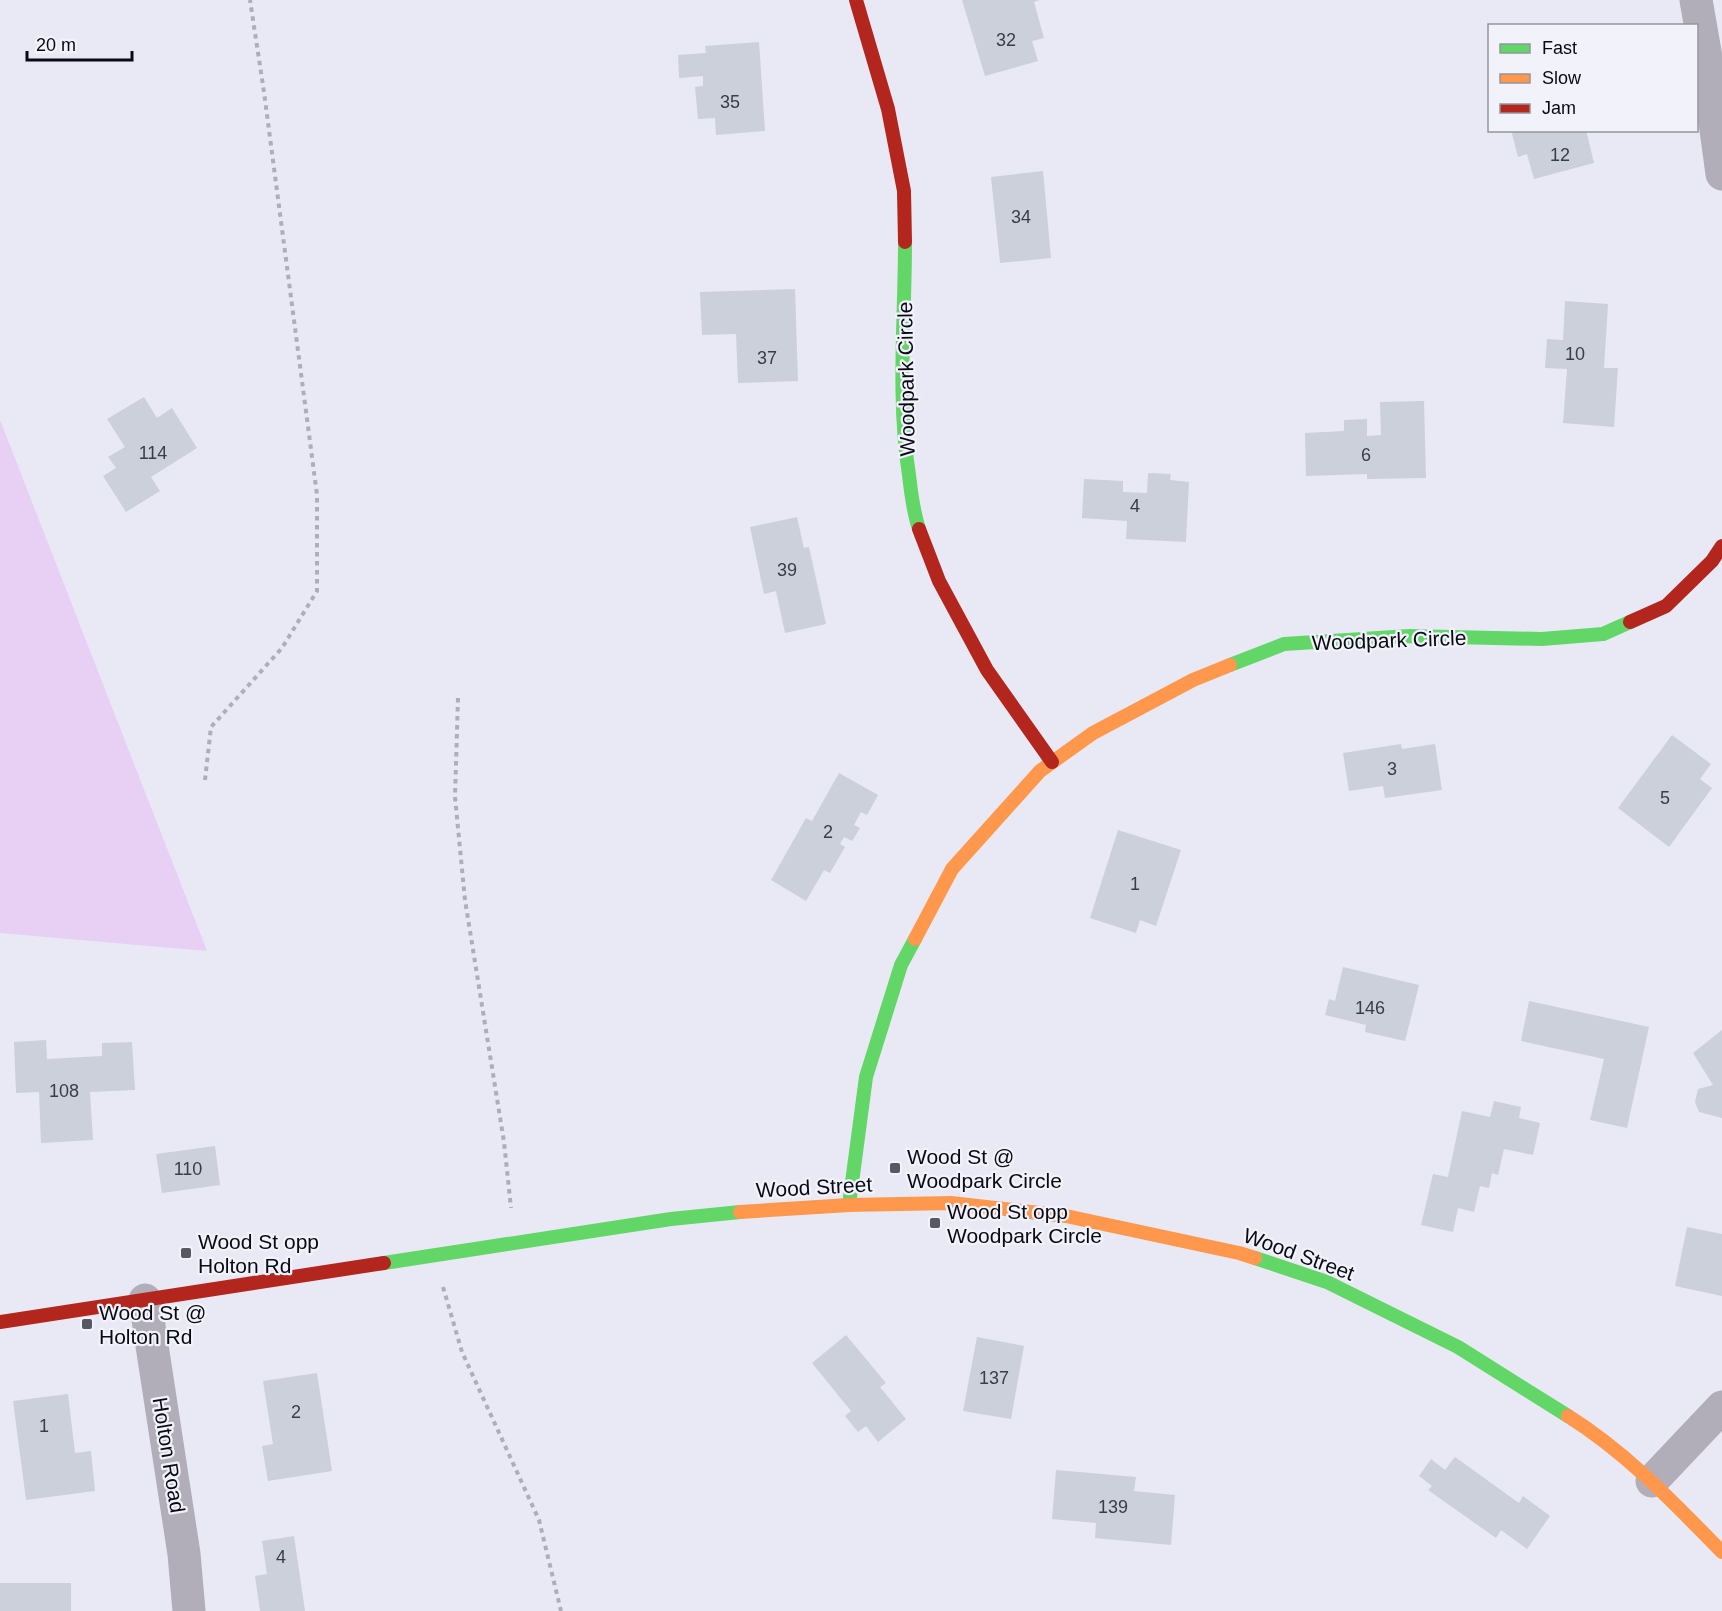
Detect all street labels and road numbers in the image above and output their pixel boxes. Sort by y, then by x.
street label: Woodpark Circle [893,301,919,457]
street label: Woodpark Circle [1311,626,1467,654]
street label: Wood Street [755,1172,873,1202]
street label: Wood Street [1240,1223,1358,1285]
street label: Holton Road [149,1396,189,1514]

